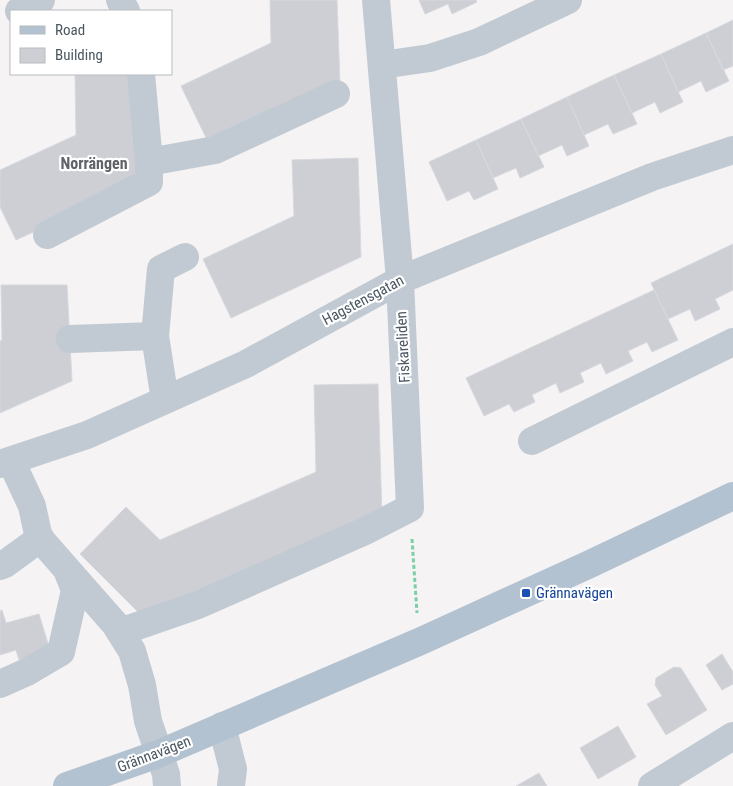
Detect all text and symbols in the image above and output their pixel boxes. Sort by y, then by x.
legend [10,10,172,75]
text: Road [55,21,85,39]
text: Building [55,46,103,64]
district label: Norrängen [60,154,128,173]
street label: Hagstensgatan [319,271,407,329]
street label: Fiskareliden [392,311,414,383]
place label: Grännavägen [536,584,613,602]
marker: Grännavägen [520,587,532,599]
street label: Grännavägen [115,732,193,776]

